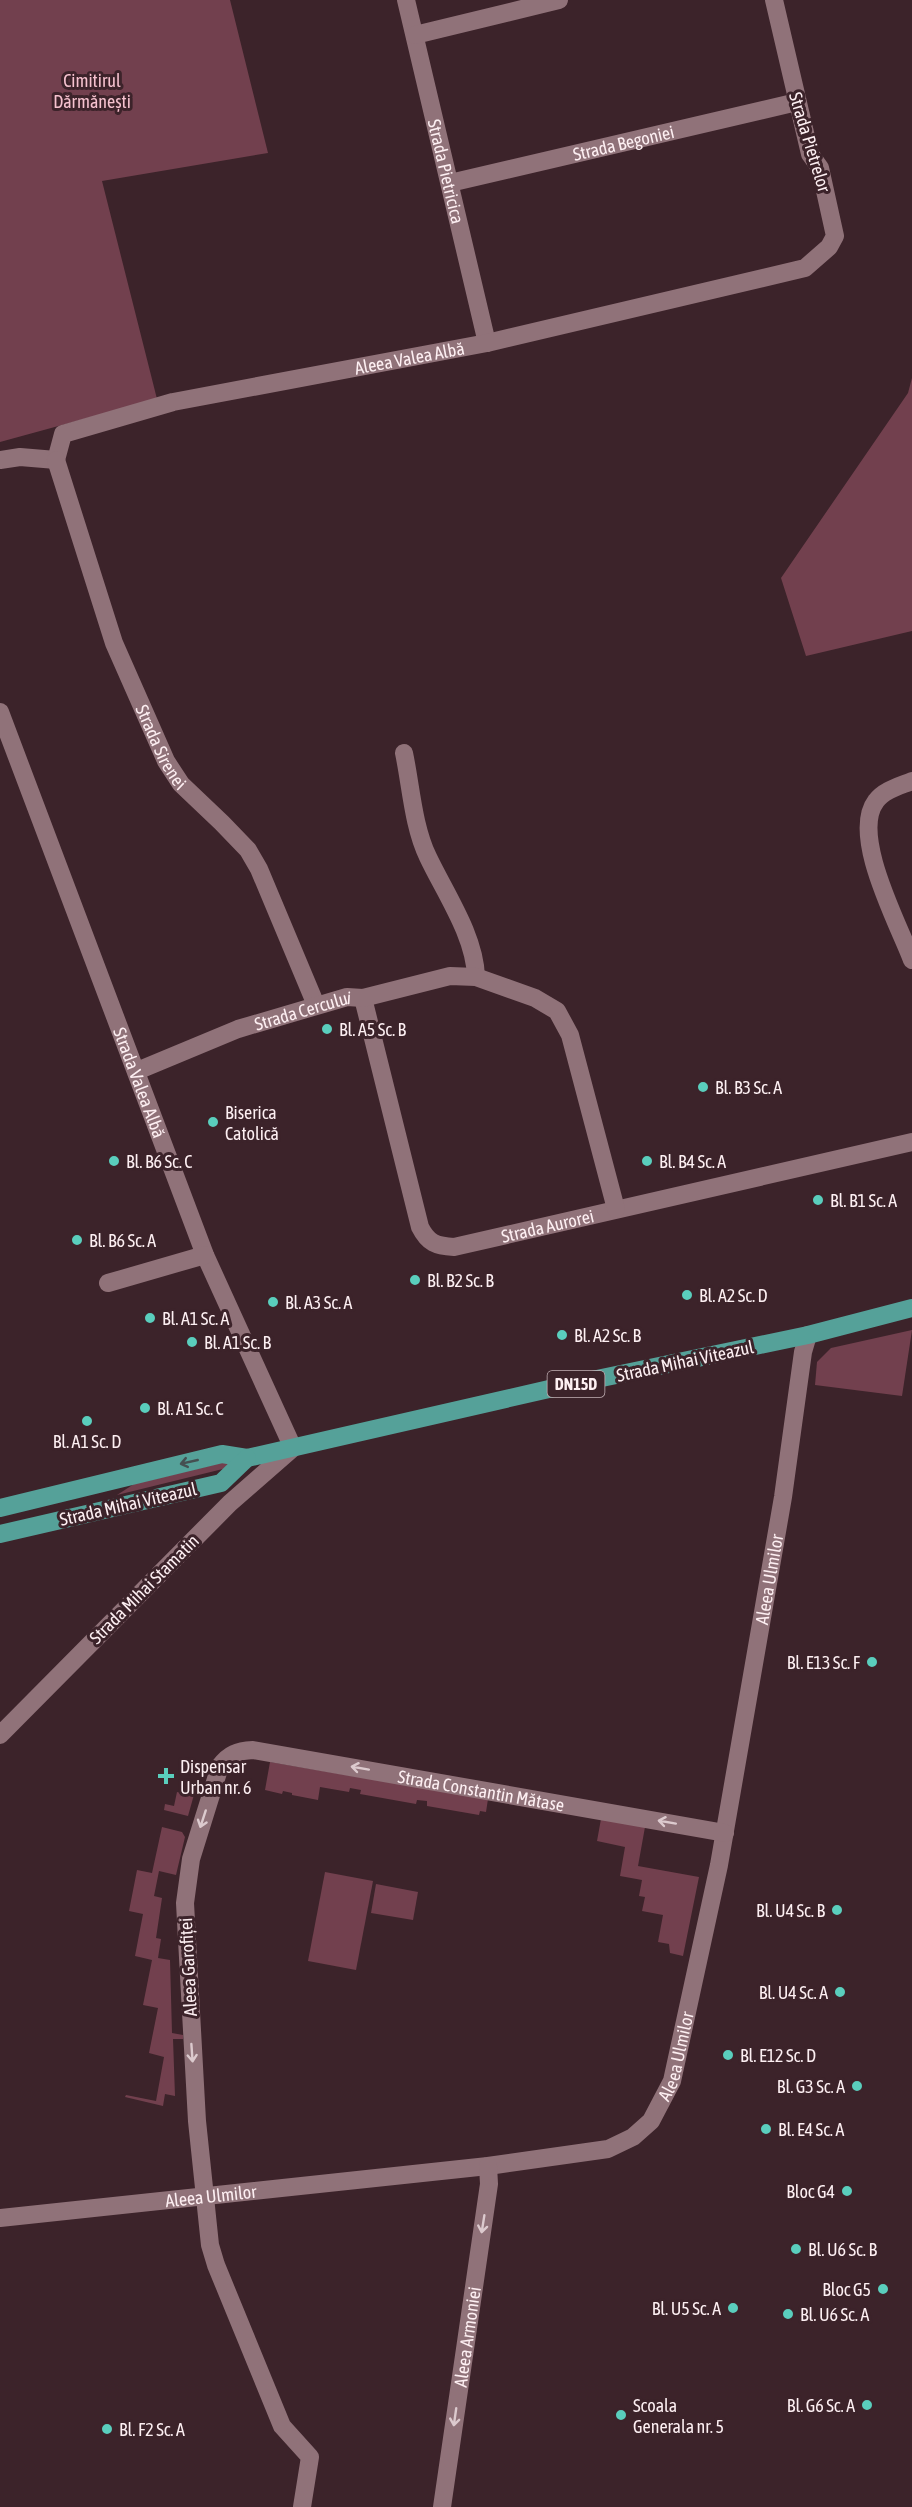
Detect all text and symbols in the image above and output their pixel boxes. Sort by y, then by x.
park label: Cimitirul Dărmănești [53,70,131,112]
street label: Strada Pietrelor [785,90,835,195]
street label: Strada Pietricica [424,117,469,226]
street label: Strada Begoniei [571,121,676,164]
street label: Aleea Valea Albă [353,337,466,378]
street label: Strada Sirenei [132,701,191,794]
street label: Strada Cercului [252,987,352,1034]
place label: Bl. A5 Sc. B [339,1019,407,1040]
marker: Bl. A5 Sc. B [320,1022,334,1036]
street label: Strada Valea Albă [110,1024,170,1141]
place label: Bl. B3 Sc. A [715,1077,782,1098]
marker: Bl. B3 Sc. A [696,1080,710,1094]
place label: Biserica Catolică [225,1102,279,1144]
marker: Biserica Catolică [206,1115,220,1129]
place label: Bl. B6 Sc. C [126,1151,192,1172]
place label: Bl. B4 Sc. A [659,1151,726,1172]
marker: Bl. B6 Sc. C [107,1154,121,1168]
marker: Bl. B4 Sc. A [640,1154,654,1168]
place label: Bl. B1 Sc. A [830,1190,897,1211]
marker: Bl. B1 Sc. A [811,1193,825,1207]
street label: Strada Aurorei [499,1205,596,1246]
place label: Bl. B6 Sc. A [89,1230,156,1251]
marker: Bl. B6 Sc. A [70,1233,84,1247]
place label: Bl. B2 Sc. B [427,1270,494,1291]
marker: Bl. B2 Sc. B [408,1273,422,1287]
place label: Bl. A2 Sc. D [699,1285,768,1306]
marker: Bl. A2 Sc. D [680,1288,694,1302]
place label: Bl. A3 Sc. A [285,1292,353,1313]
marker: Bl. A3 Sc. A [266,1295,280,1309]
place label: Bl. A1 Sc. A [162,1308,230,1329]
marker: Bl. A1 Sc. A [143,1311,157,1325]
place label: Bl. A2 Sc. B [574,1325,642,1346]
marker: Bl. A2 Sc. B [555,1328,569,1342]
place label: Bl. A1 Sc. B [204,1332,272,1353]
marker: Bl. A1 Sc. B [185,1335,199,1349]
street label: Strada Mihai Viteazul [614,1336,756,1386]
road number: DN15D [548,1371,604,1397]
place label: Bl. A1 Sc. C [157,1398,224,1419]
marker: Bl. A1 Sc. C [138,1401,152,1415]
marker: Bl. A1 Sc. D [80,1414,94,1428]
place label: Bl. A1 Sc. D [53,1431,121,1452]
one-way arrow [180,1457,200,1468]
street label: Strada Mihai Viteazul [58,1478,199,1530]
street label: Strada Mihai Stamatin [85,1530,203,1648]
street label: Aleea Ulmilor [751,1532,787,1626]
place label: Bl. E13 Sc. F [787,1652,861,1673]
marker: Bl. E13 Sc. F [865,1655,879,1669]
place label: Dispensar Urban nr. 6 [180,1756,251,1798]
one-way arrow [351,1763,371,1774]
street label: Strada Constantin Mătase [396,1765,566,1815]
marker: Dispensar Urban nr. 6 [157,1767,175,1785]
one-way arrow [197,1809,208,1828]
one-way arrow [658,1817,678,1828]
place label: Bl. U4 Sc. B [756,1900,825,1921]
marker: Bl. U4 Sc. B [830,1903,844,1917]
street label: Aleea Garofiței [175,1917,201,2017]
place label: Bl. U4 Sc. A [759,1982,828,2003]
marker: Bl. U4 Sc. A [833,1985,847,1999]
street label: Aleea Ulmilor [653,2009,697,2104]
one-way arrow [187,2043,198,2063]
place label: Bl. E12 Sc. D [740,2045,816,2066]
marker: Bl. E12 Sc. D [721,2048,735,2062]
place label: Bl. G3 Sc. A [777,2076,845,2097]
marker: Bl. G3 Sc. A [850,2079,864,2093]
place label: Bl. E4 Sc. A [778,2119,844,2140]
marker: Bl. E4 Sc. A [759,2122,773,2136]
street label: Aleea Ulmilor [164,2180,258,2211]
place label: Bloc G4 [786,2181,835,2202]
marker: Bloc G4 [840,2184,854,2198]
one-way arrow [478,2213,489,2233]
place label: Bl. U6 Sc. B [808,2239,877,2260]
marker: Bl. U6 Sc. B [789,2242,803,2256]
place label: Bloc G5 [822,2279,871,2300]
marker: Bloc G5 [876,2282,890,2296]
street label: Aleea Armoniei [449,2285,484,2388]
place label: Bl. U5 Sc. A [652,2298,721,2319]
marker: Bl. U5 Sc. A [726,2301,740,2315]
place label: Bl. U6 Sc. A [800,2304,869,2325]
marker: Bl. U6 Sc. A [781,2307,795,2321]
place label: Scoala Generala nr. 5 [633,2395,724,2437]
place label: Bl. G6 Sc. A [787,2395,855,2416]
marker: Bl. G6 Sc. A [860,2398,874,2412]
one-way arrow [449,2406,460,2426]
marker: Scoala Generala nr. 5 [614,2408,628,2422]
place label: Bl. F2 Sc. A [119,2419,185,2440]
marker: Bl. F2 Sc. A [100,2422,114,2436]

